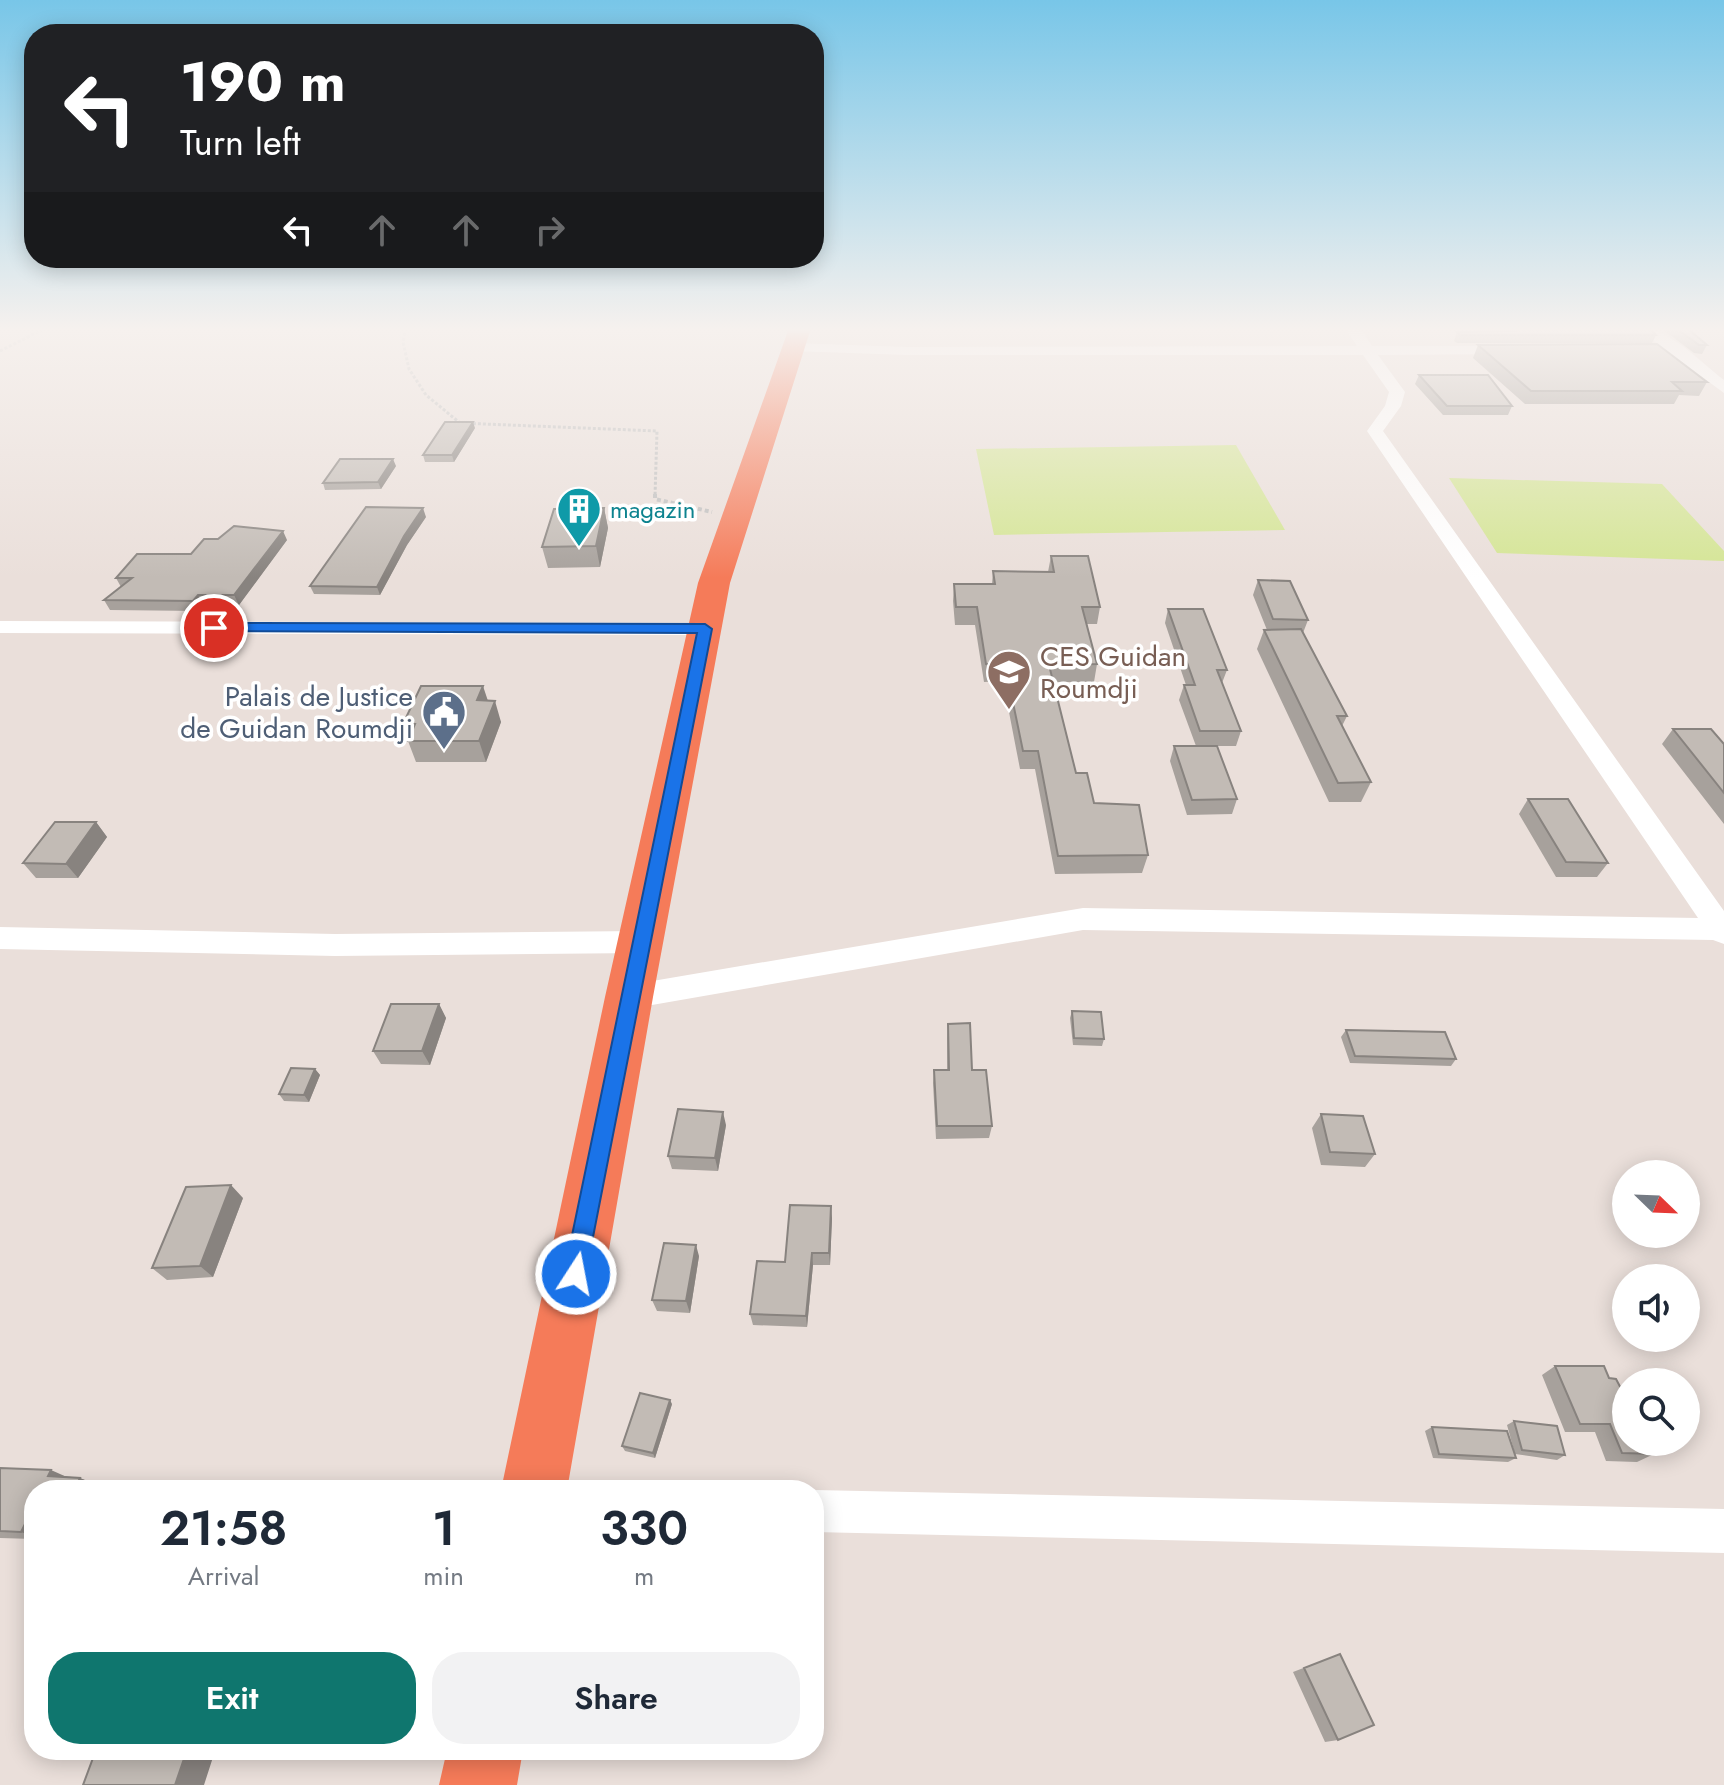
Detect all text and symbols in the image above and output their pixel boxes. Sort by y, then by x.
text: 190 m [180,41,346,122]
icon: left [48,56,152,160]
text: Turn left [180,116,301,168]
icon: left [276,208,320,252]
icon: ahead [360,208,404,252]
icon: ahead [444,208,488,252]
icon: right [528,208,572,252]
building icon: magazin [555,485,603,548]
place label: magazin [610,492,695,527]
pin [180,594,248,662]
icon: arrive [192,606,236,650]
place label: CES Guidan Roumdji [1040,636,1186,709]
school or university icon: CES Guidan Roumdji [985,648,1033,711]
place label: Palais de Justice de Guidan Roumdji [180,676,413,749]
public building icon: Palais de Justice de Guidan Roumdji [420,688,468,751]
north arrow [1612,1160,1700,1248]
map controls [1612,1160,1700,1456]
position arrow [534,1232,618,1316]
button: sound [1612,1264,1700,1352]
button: search [1612,1368,1700,1456]
text: 21:58 [160,1494,287,1563]
text: 1 [432,1494,455,1563]
text: 330 [600,1494,688,1563]
text: Arrival [188,1557,260,1595]
text: min [423,1557,464,1595]
text: m [634,1557,654,1595]
button: Exit [48,1652,416,1744]
button: Share [432,1652,800,1744]

